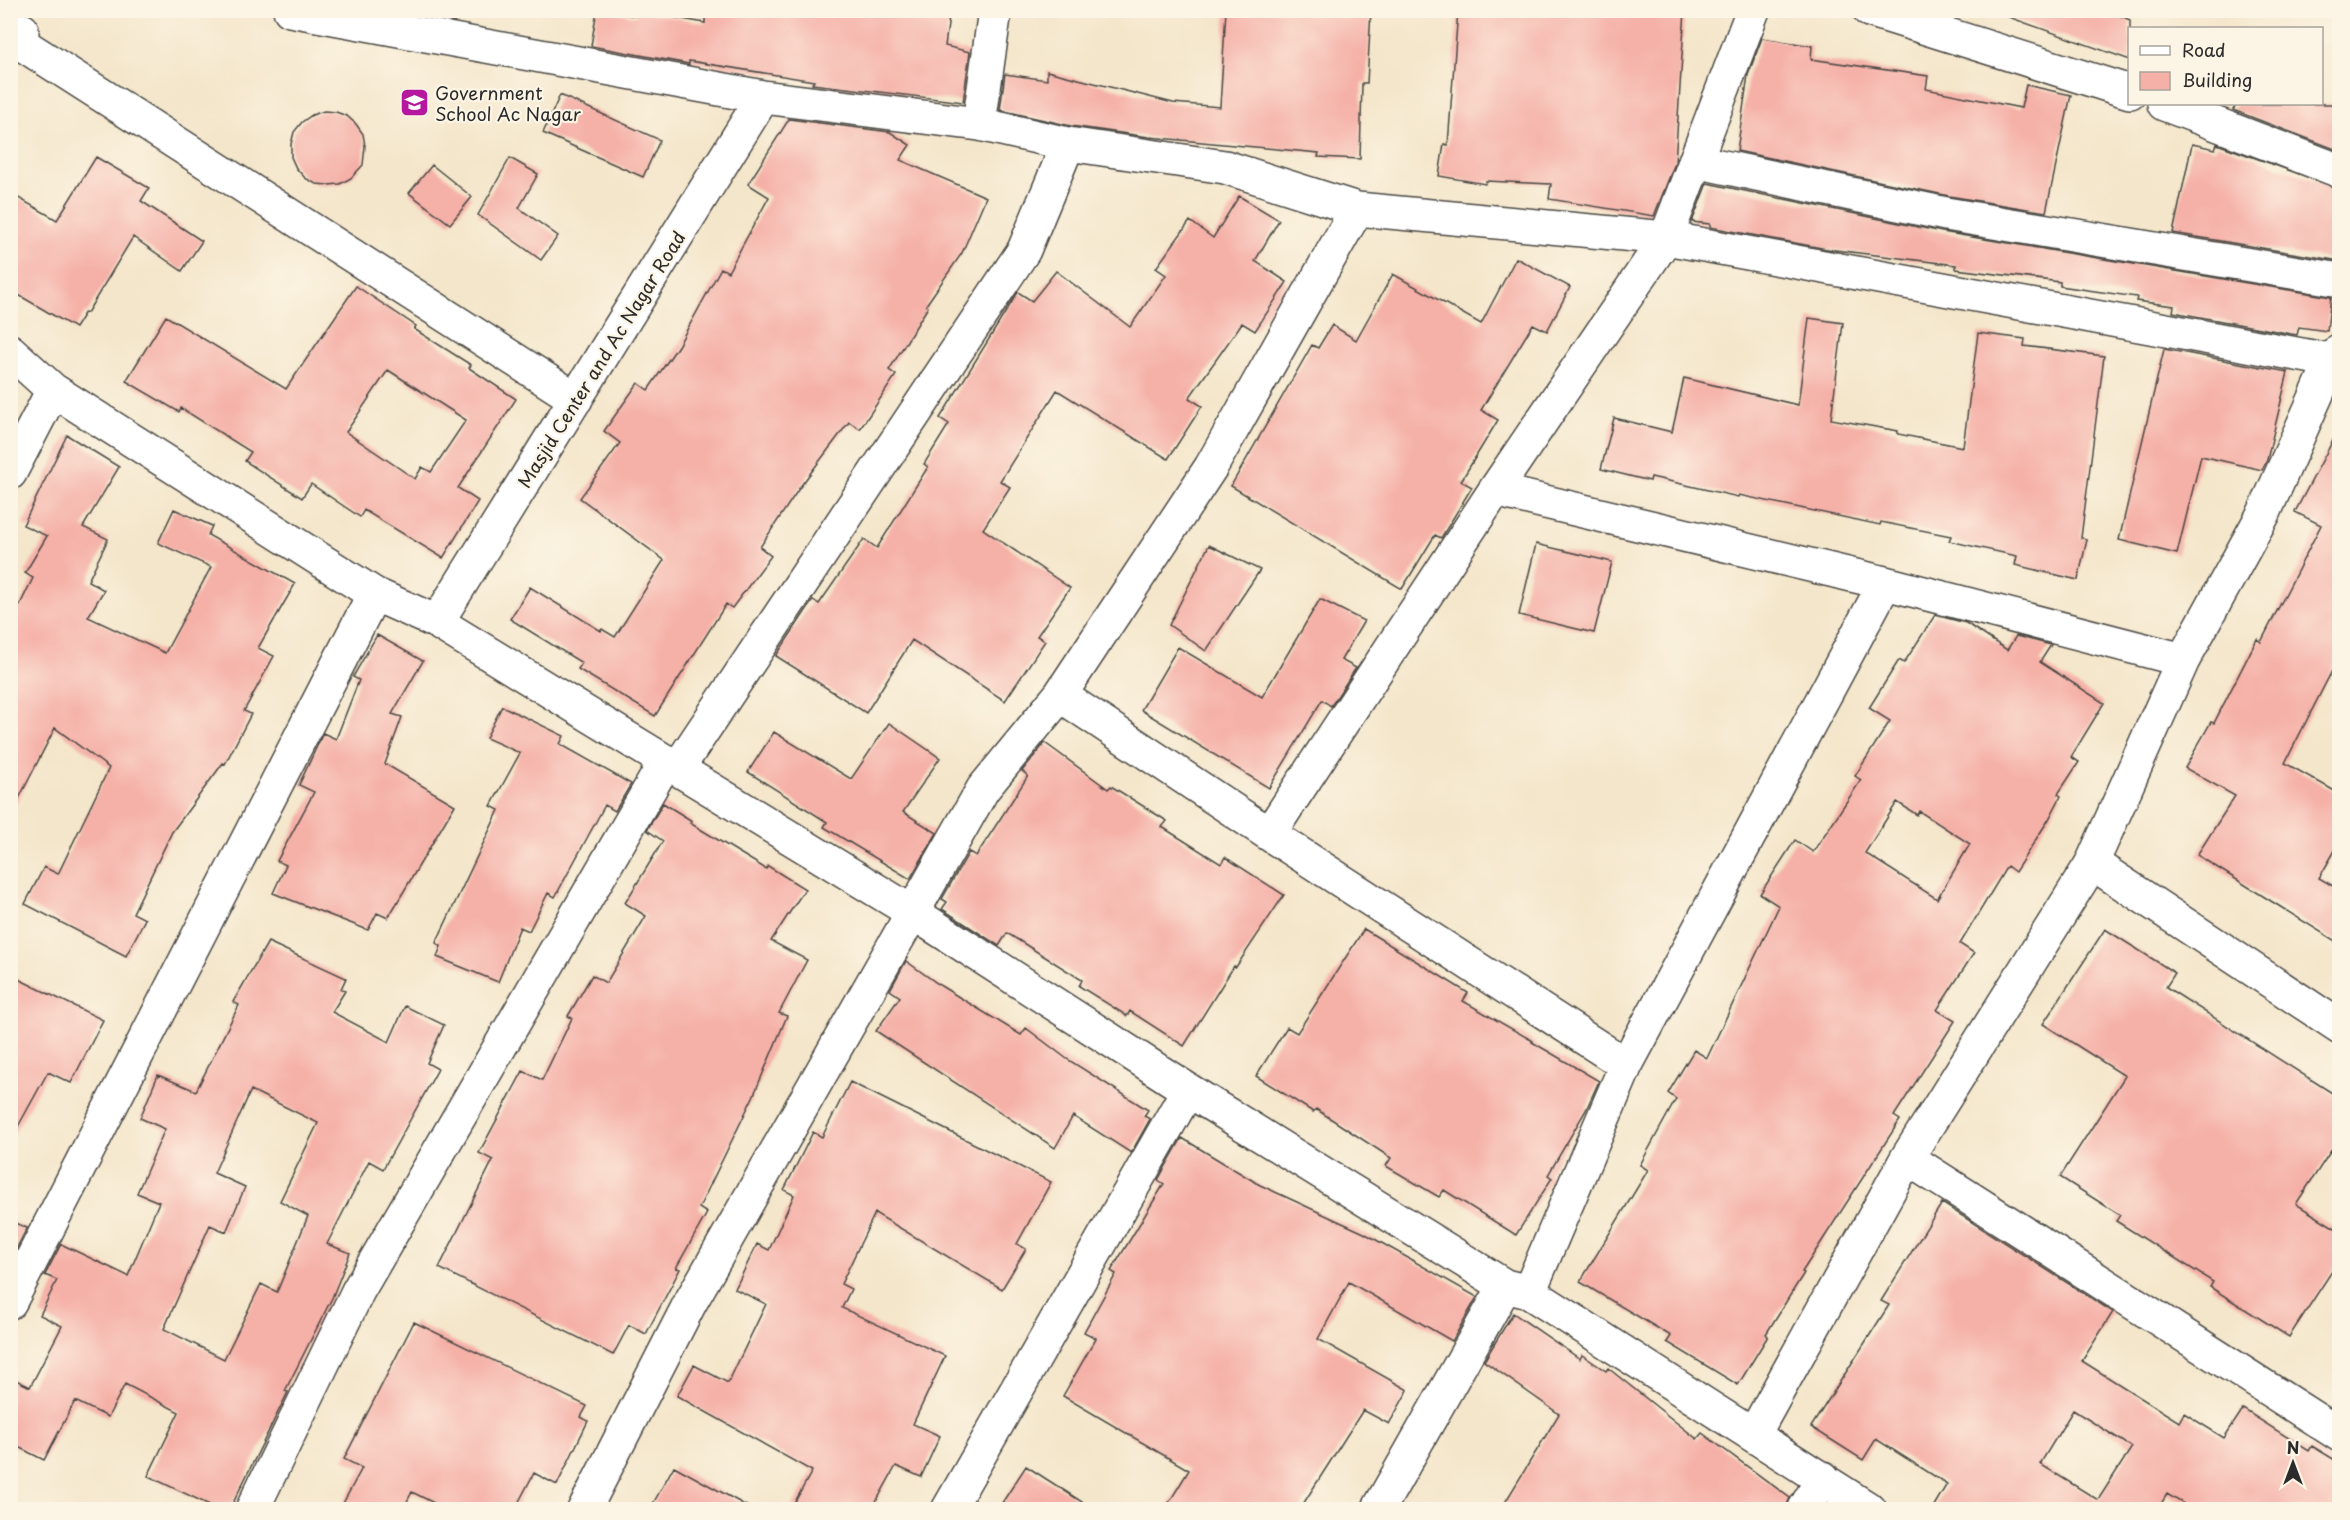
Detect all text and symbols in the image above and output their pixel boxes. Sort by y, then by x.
legend [2128,27,2323,105]
text: Road [2182,36,2226,63]
text: Building [2182,66,2252,93]
place label: Government School Ac Nagar [435,79,582,127]
school or university icon: Government School Ac Nagar [398,86,430,118]
street label: Masjid Center and Ac Nagar Road [511,225,691,493]
north arrow [2263,1433,2323,1493]
text: N [2287,1435,2299,1459]

